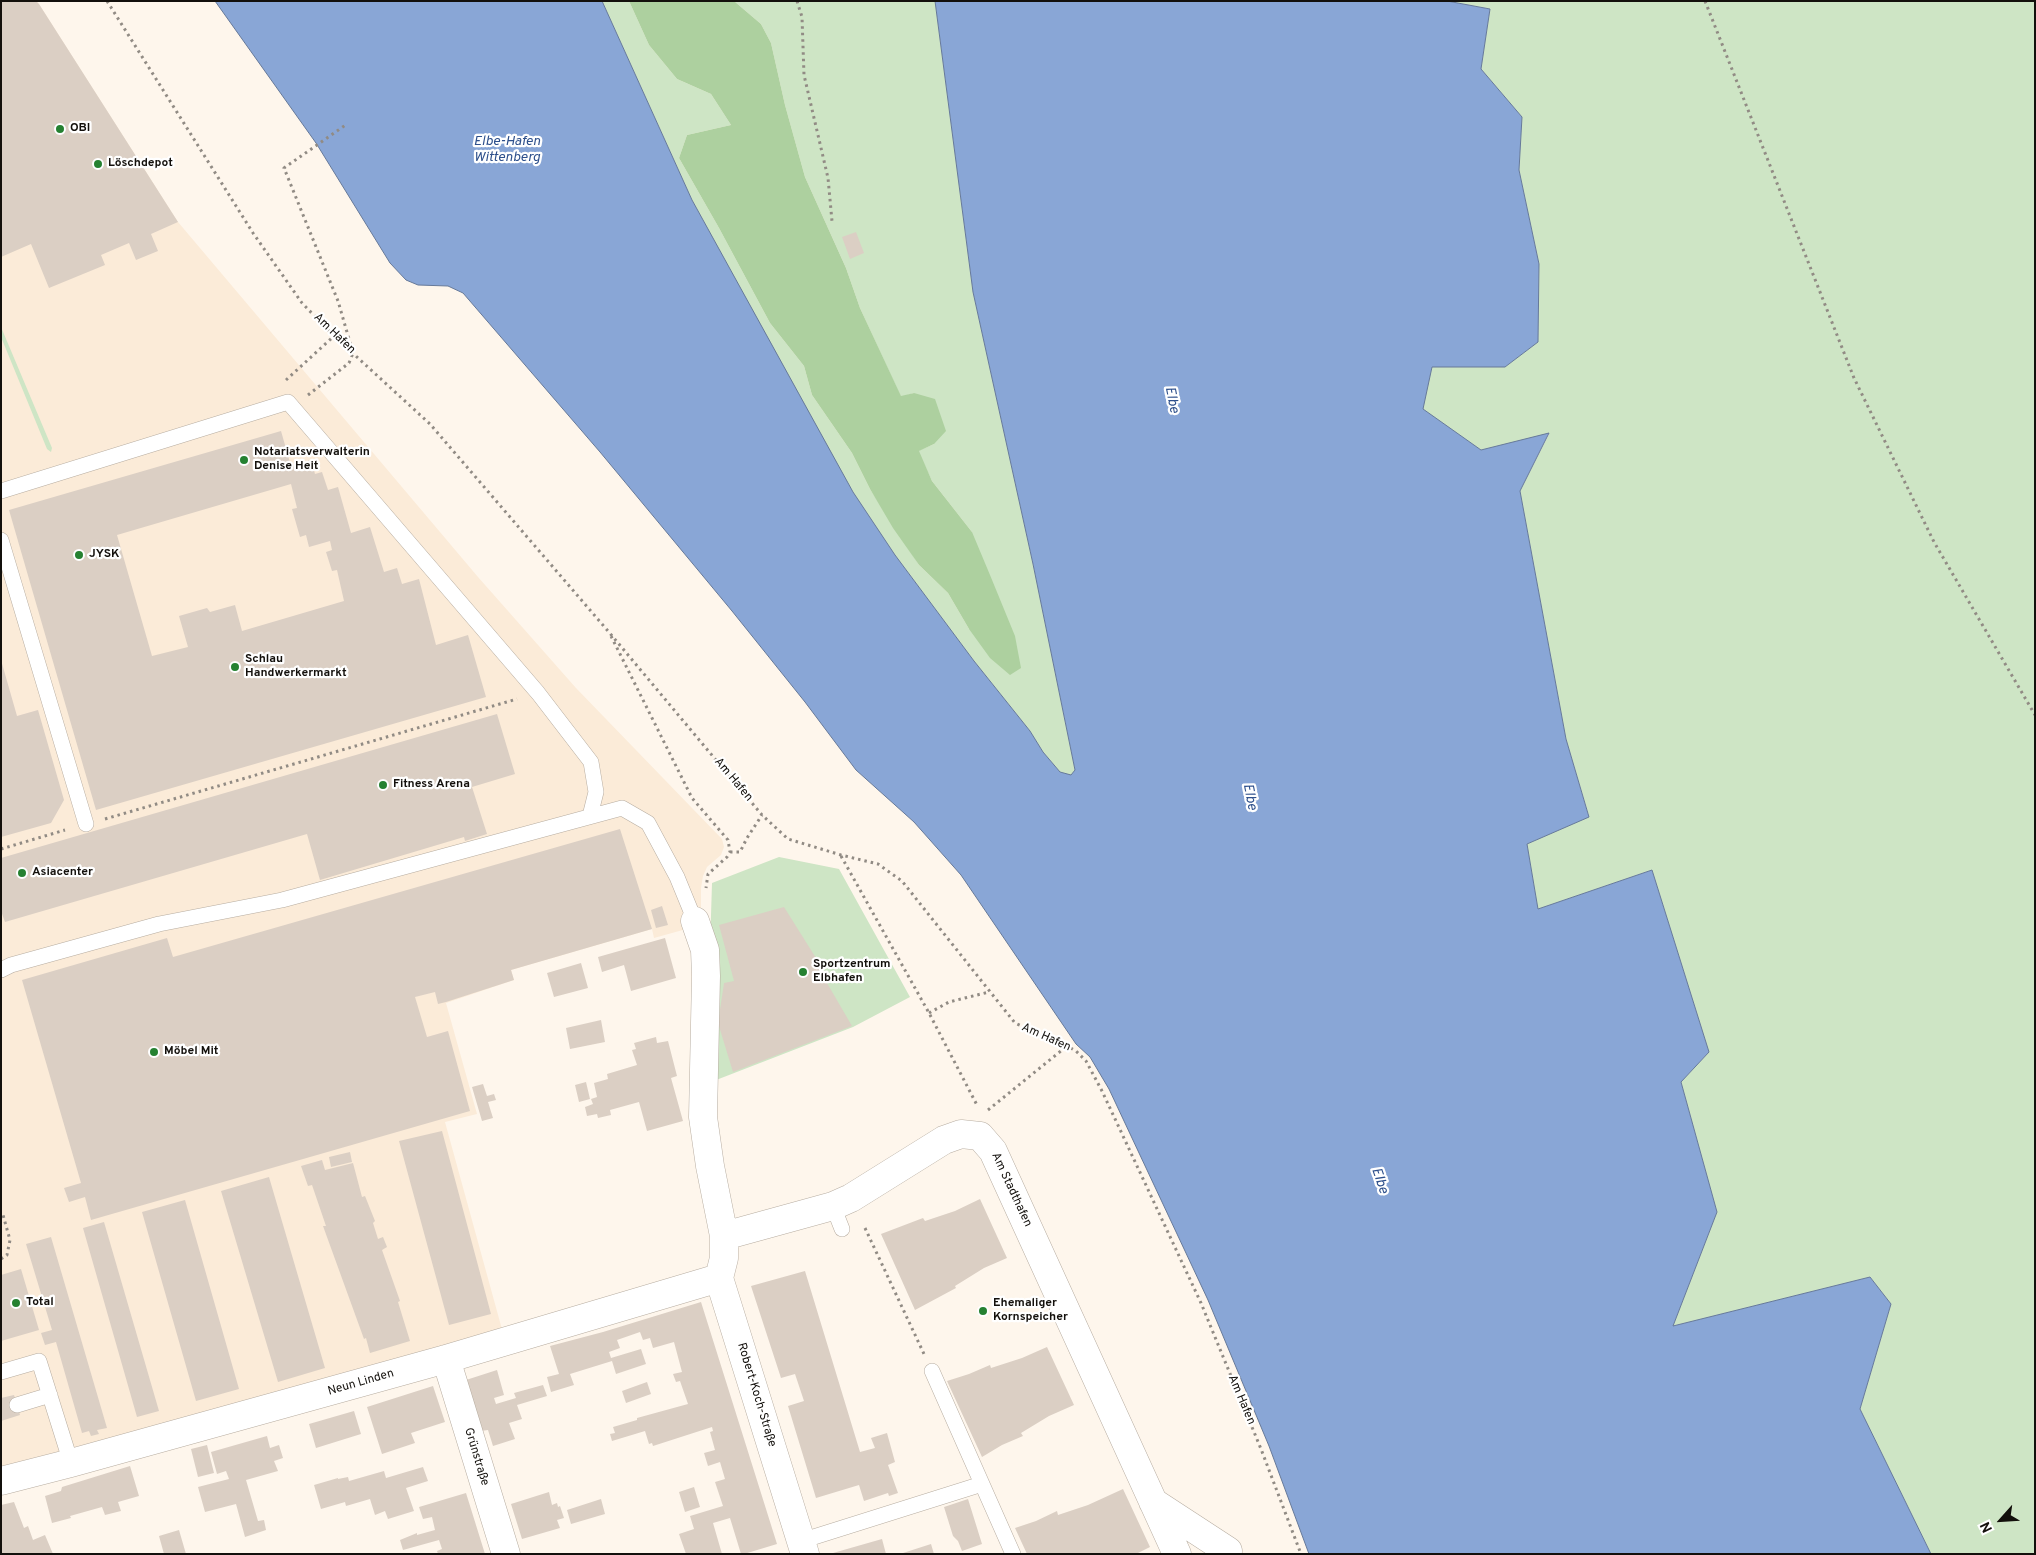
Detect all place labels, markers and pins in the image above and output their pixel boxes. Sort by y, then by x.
place label: OBI [70,122,90,136]
marker: OBI [54,123,66,135]
place label: Löschdepot [108,157,173,171]
marker: Löschdepot [92,158,104,170]
place label: Notariatsverwalterin Denise Heit [254,446,370,474]
marker: Notariatsverwalterin Denise Heit [238,454,250,466]
place label: JYSK [89,548,120,562]
marker: JYSK [73,549,85,561]
place label: Schlau Handwerkermarkt [245,653,347,681]
marker: Schlau Handwerkermarkt [229,661,241,673]
place label: Fitness Arena [393,778,470,792]
marker: Fitness Arena [377,779,389,791]
place label: Asiacenter [32,866,93,880]
marker: Asiacenter [16,867,28,879]
place label: Sportzentrum Elbhafen [813,958,891,986]
marker: Sportzentrum Elbhafen [797,966,809,978]
place label: Möbel Mit [164,1045,219,1059]
marker: Möbel Mit [148,1046,160,1058]
place label: Total [26,1296,54,1310]
marker: Total [10,1297,22,1309]
place label: Ehemaliger Kornspeicher [993,1297,1068,1325]
marker: Ehemaliger Kornspeicher [977,1305,989,1317]

